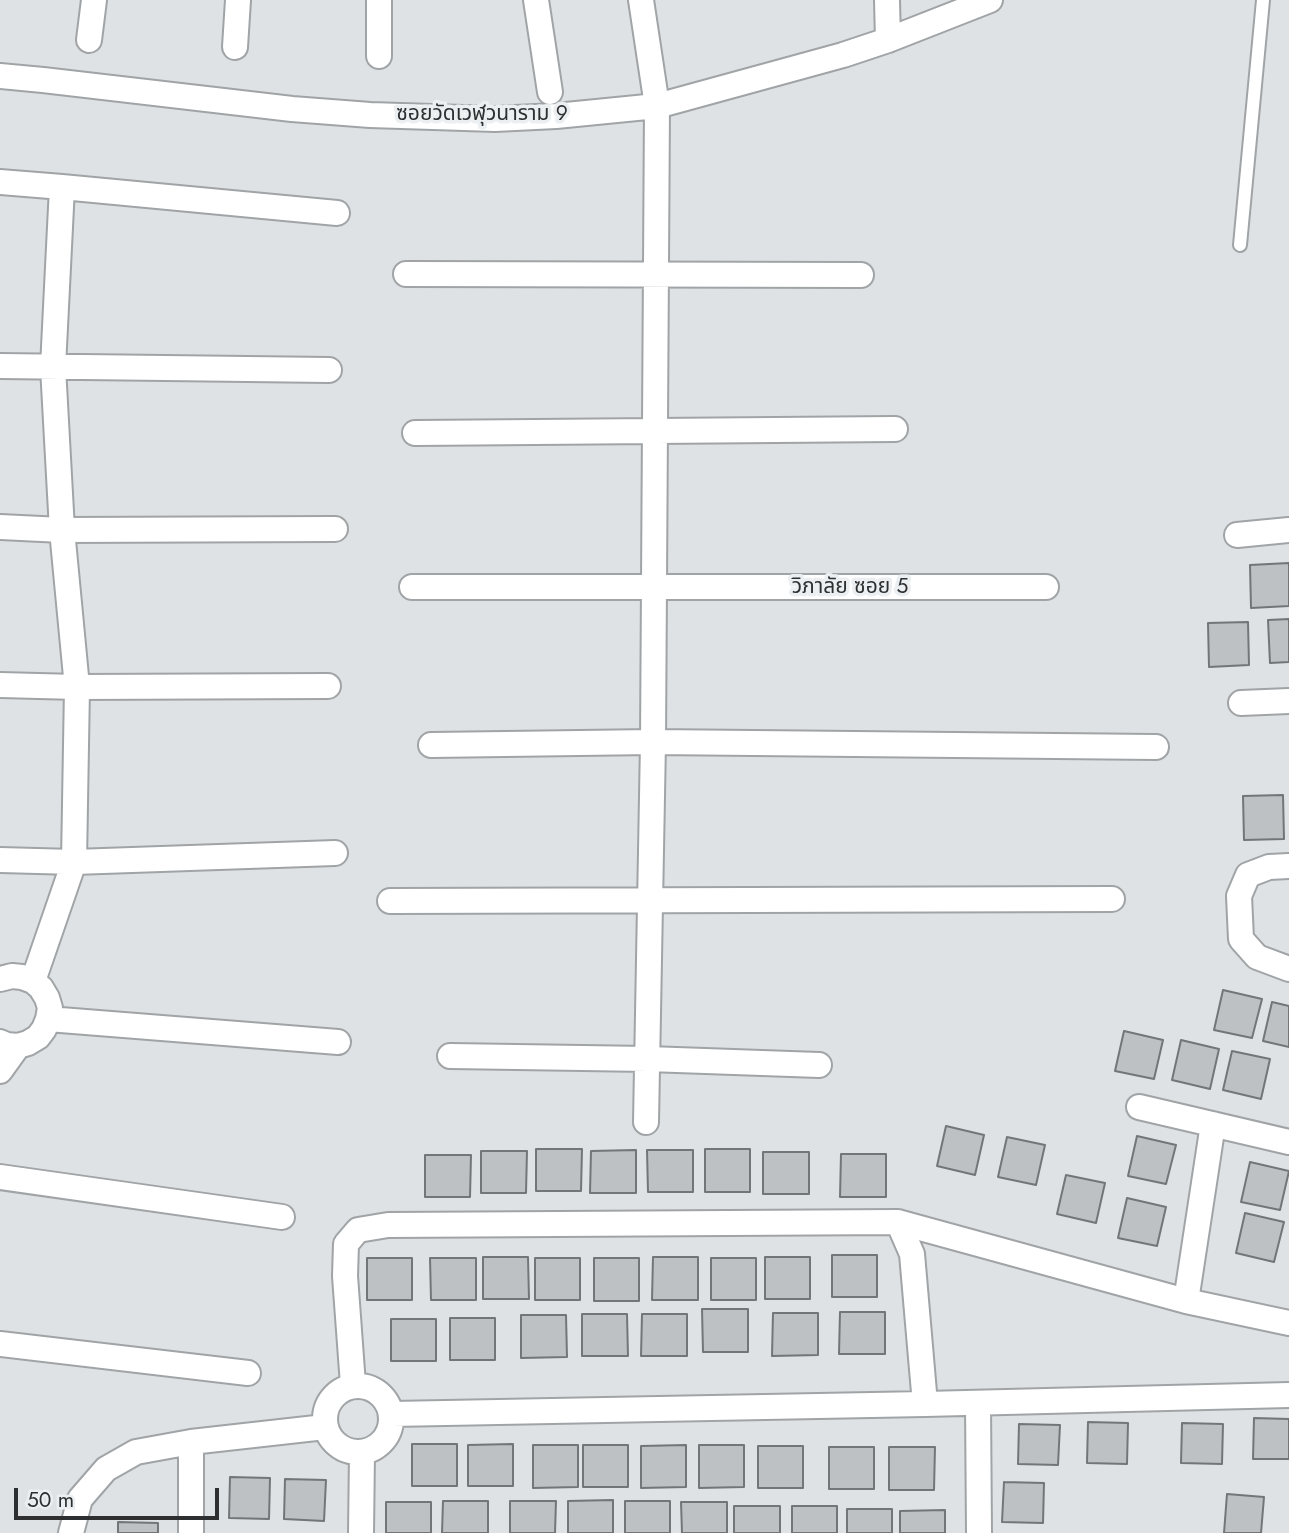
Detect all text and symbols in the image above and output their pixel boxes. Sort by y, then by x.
street label: ซอยวัดเวฬุวนาราม 9 [396,102,568,128]
street label: วิภาลัย ซอย 5 [792,575,908,601]
scale bar [18,1474,222,1518]
text: 50 m [27,1485,74,1515]

